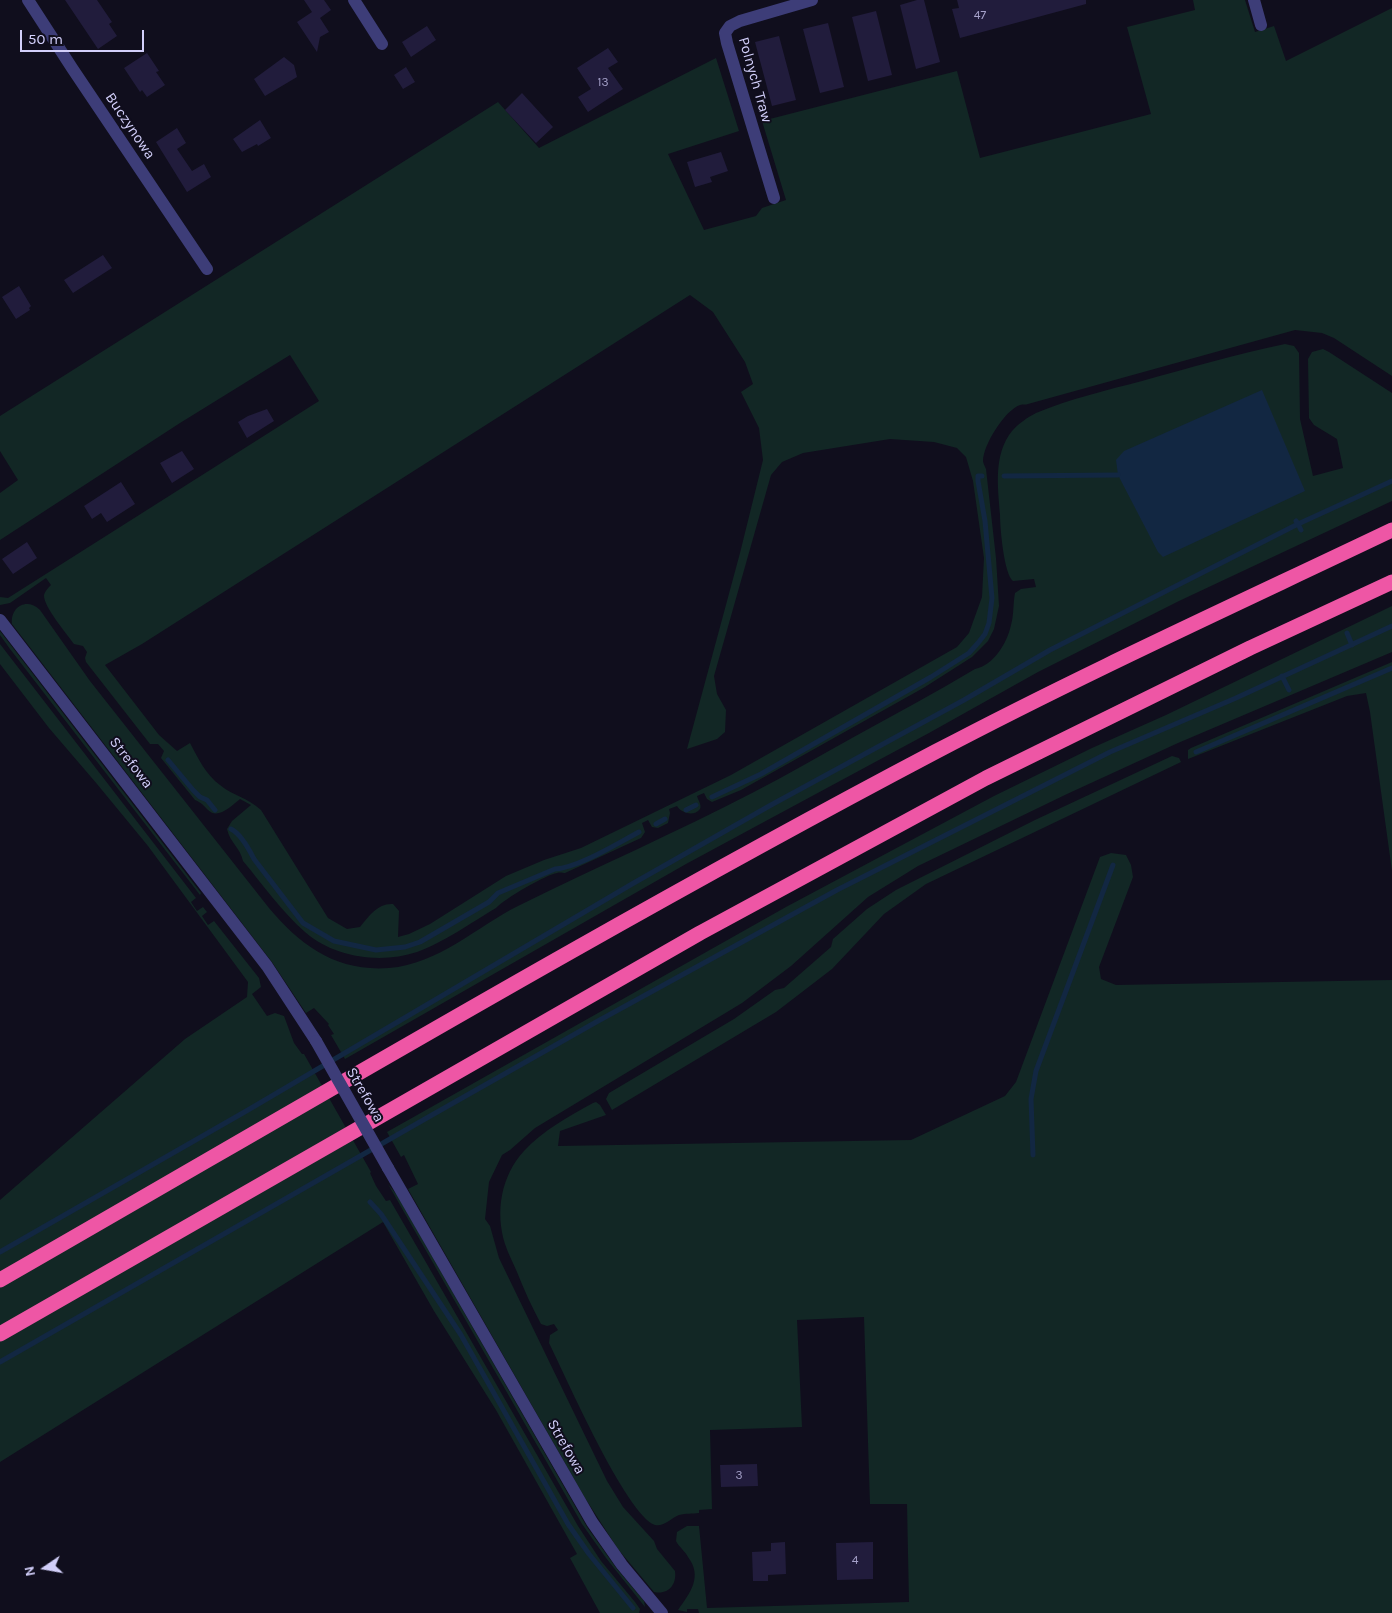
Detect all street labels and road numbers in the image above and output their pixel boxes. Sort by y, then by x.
street label: Polnych Traw [734,35,776,125]
street label: Buczynowa [101,89,159,163]
street label: Strefowa [105,734,157,792]
street label: Strefowa [342,1064,388,1126]
street label: Strefowa [543,1416,589,1478]

